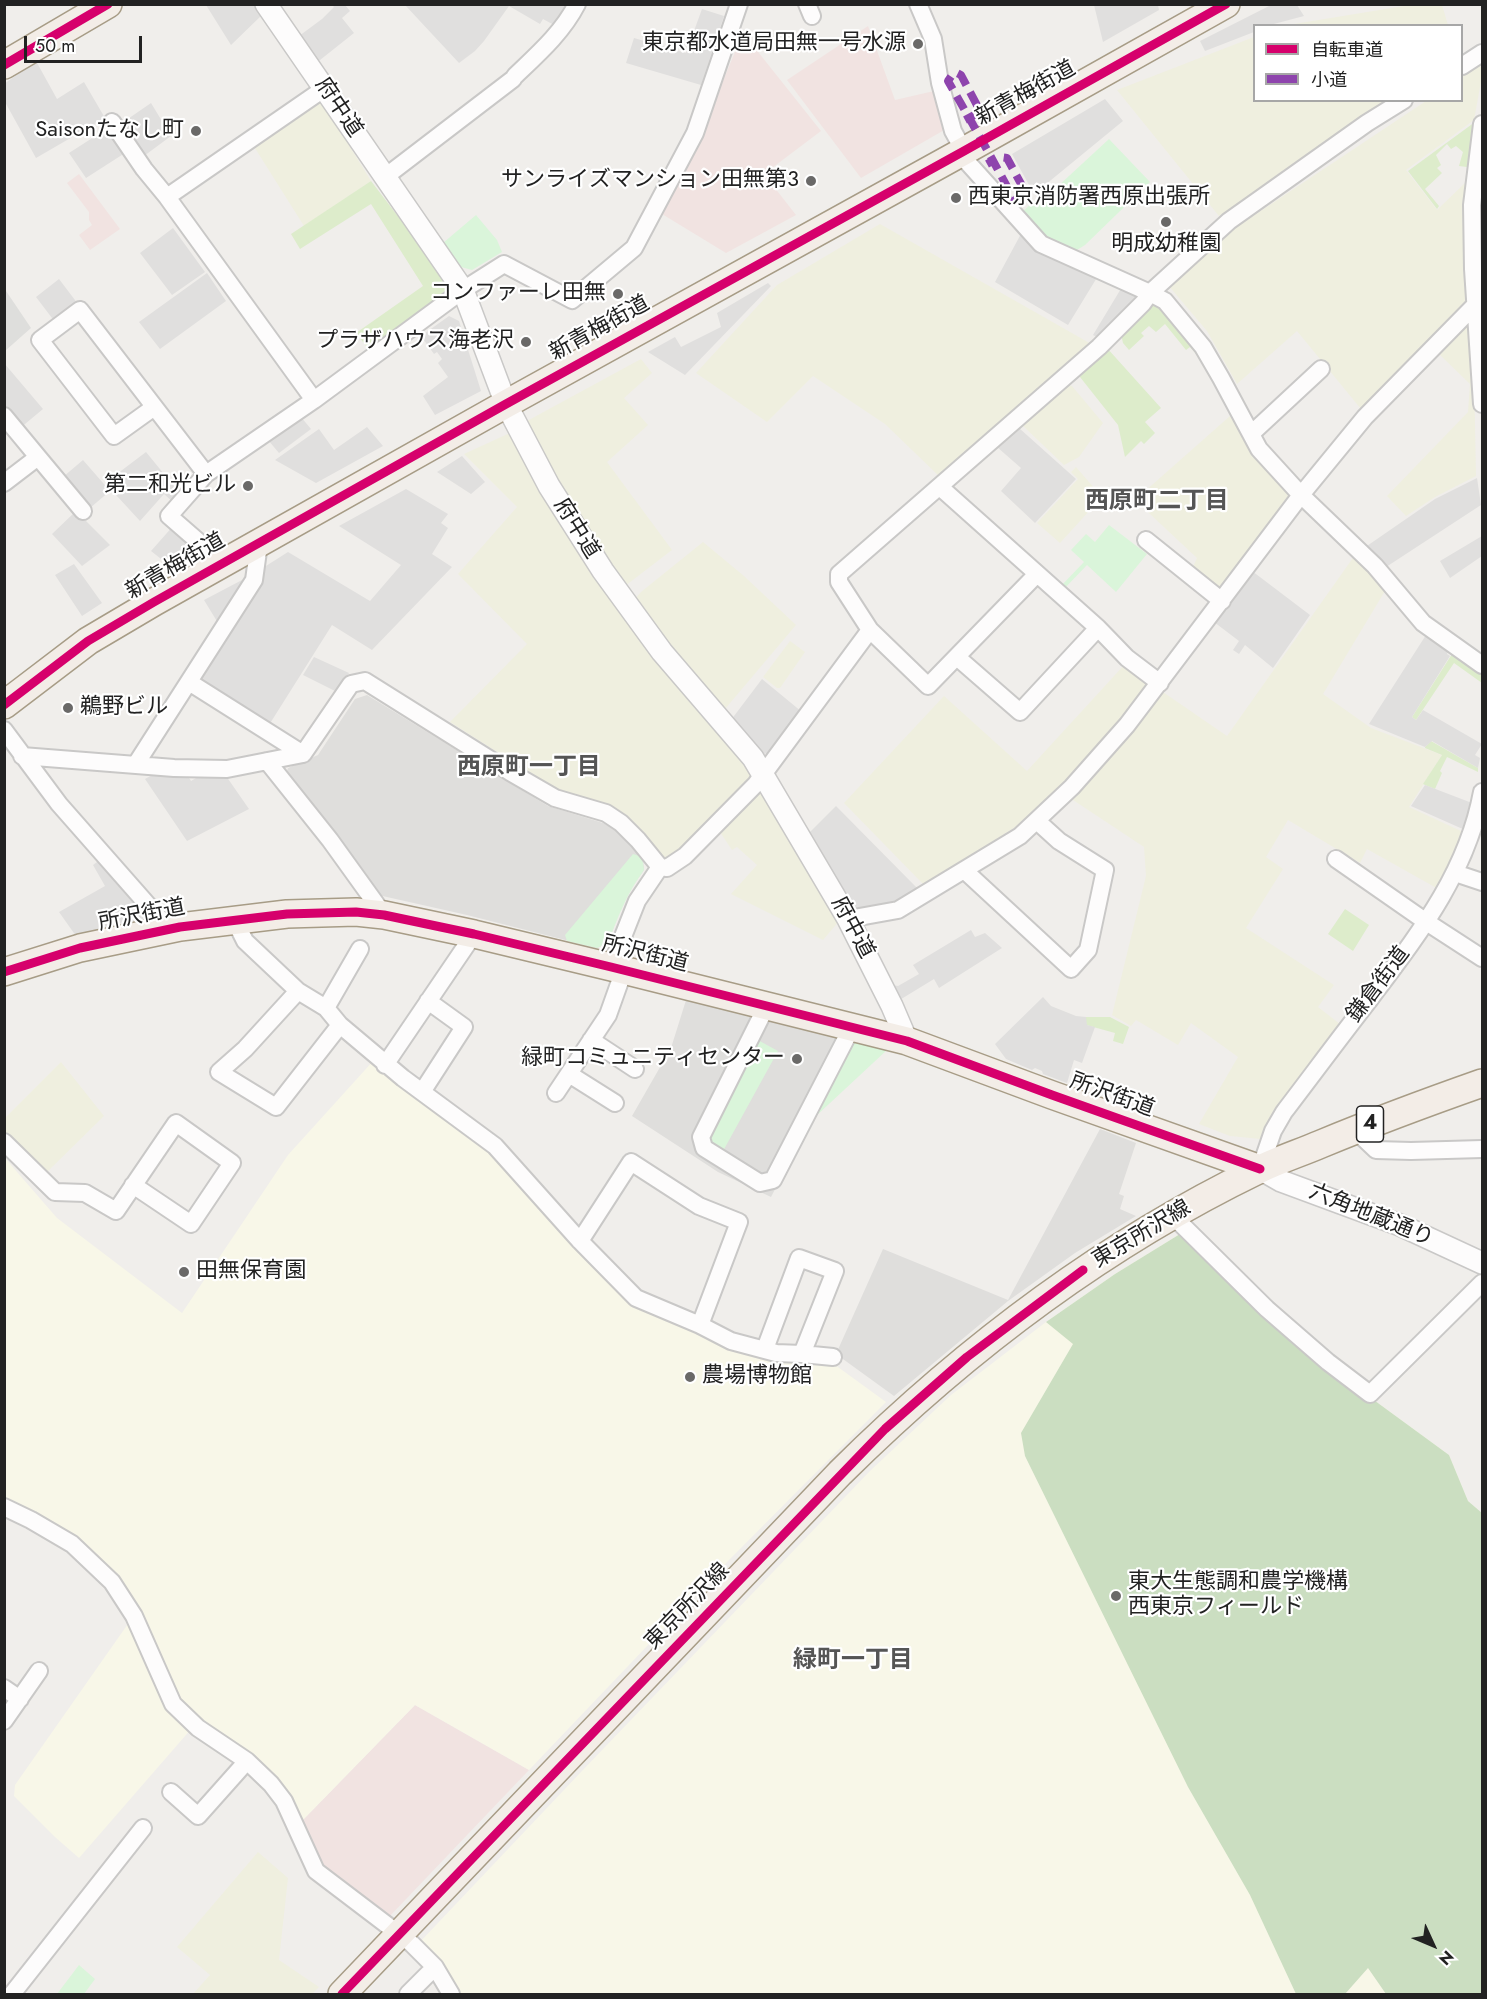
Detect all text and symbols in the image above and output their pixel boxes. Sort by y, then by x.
scale bar [27,24,146,62]
legend [1253,24,1463,102]
place label: 東京都水道局田無一号水源 [642,31,906,57]
text: 50 m [35,33,75,59]
marker: 東京都水道局田無一号水源 [911,37,925,51]
text: 自転車道 [1311,37,1383,63]
street label: 新青梅街道 [971,56,1081,132]
text: 小道 [1311,67,1347,93]
street label: 府中道 [309,73,367,143]
place label: Saisonたなし町 [35,118,184,144]
marker: Saisonたなし町 [189,124,203,138]
place label: サンライズマンション田無第3 [501,168,799,194]
marker: サンライズマンション田無第3 [804,174,818,188]
place label: 西東京消防署西原出張所 [968,185,1210,211]
marker: 西東京消防署西原出張所 [949,191,963,205]
marker: 明成幼稚園 [1159,215,1173,229]
place label: 明成幼稚園 [1111,232,1221,258]
place label: コンファーレ田無 [430,281,606,307]
marker: コンファーレ田無 [611,287,625,301]
street label: 新青梅街道 [545,291,655,367]
place label: プラザハウス海老沢 [316,329,514,355]
marker: プラザハウス海老沢 [519,335,533,349]
place label: 第二和光ビル [104,473,236,499]
marker: 第二和光ビル [241,479,255,493]
district label: 西原町二丁目 [1085,488,1229,516]
street label: 府中道 [547,494,605,564]
street label: 新青梅街道 [122,528,230,606]
place label: 鵜野ビル [80,695,168,721]
marker: 鵜野ビル [61,701,75,715]
district label: 西原町一丁目 [457,754,601,782]
street label: 府中道 [825,893,879,963]
street label: 所沢街道 [96,895,188,937]
street label: 所沢街道 [599,932,691,978]
street label: 鎌倉街道 [1342,942,1416,1028]
place label: 緑町コミュニティセンター [521,1046,785,1072]
marker: 緑町コミュニティセンター [790,1052,804,1066]
street label: 所沢街道 [1066,1069,1158,1123]
road number: 4 [1356,1106,1384,1142]
street label: 六角地蔵通り [1305,1179,1437,1253]
street label: 東京所沢線 [1088,1195,1196,1275]
place label: 田無保育園 [196,1259,306,1285]
marker: 田無保育園 [177,1265,191,1279]
place label: 農場博物館 [702,1364,812,1390]
marker: 農場博物館 [683,1370,697,1384]
street label: 東京所沢線 [640,1558,736,1656]
place label: 東大生態調和農学機構 西東京フィールド [1128,1570,1348,1622]
marker: 東大生態調和農学機構 西東京フィールド [1109,1589,1123,1603]
district label: 緑町一丁目 [793,1647,913,1675]
north arrow [1403,1915,1463,1975]
text: N [1434,1945,1459,1970]

